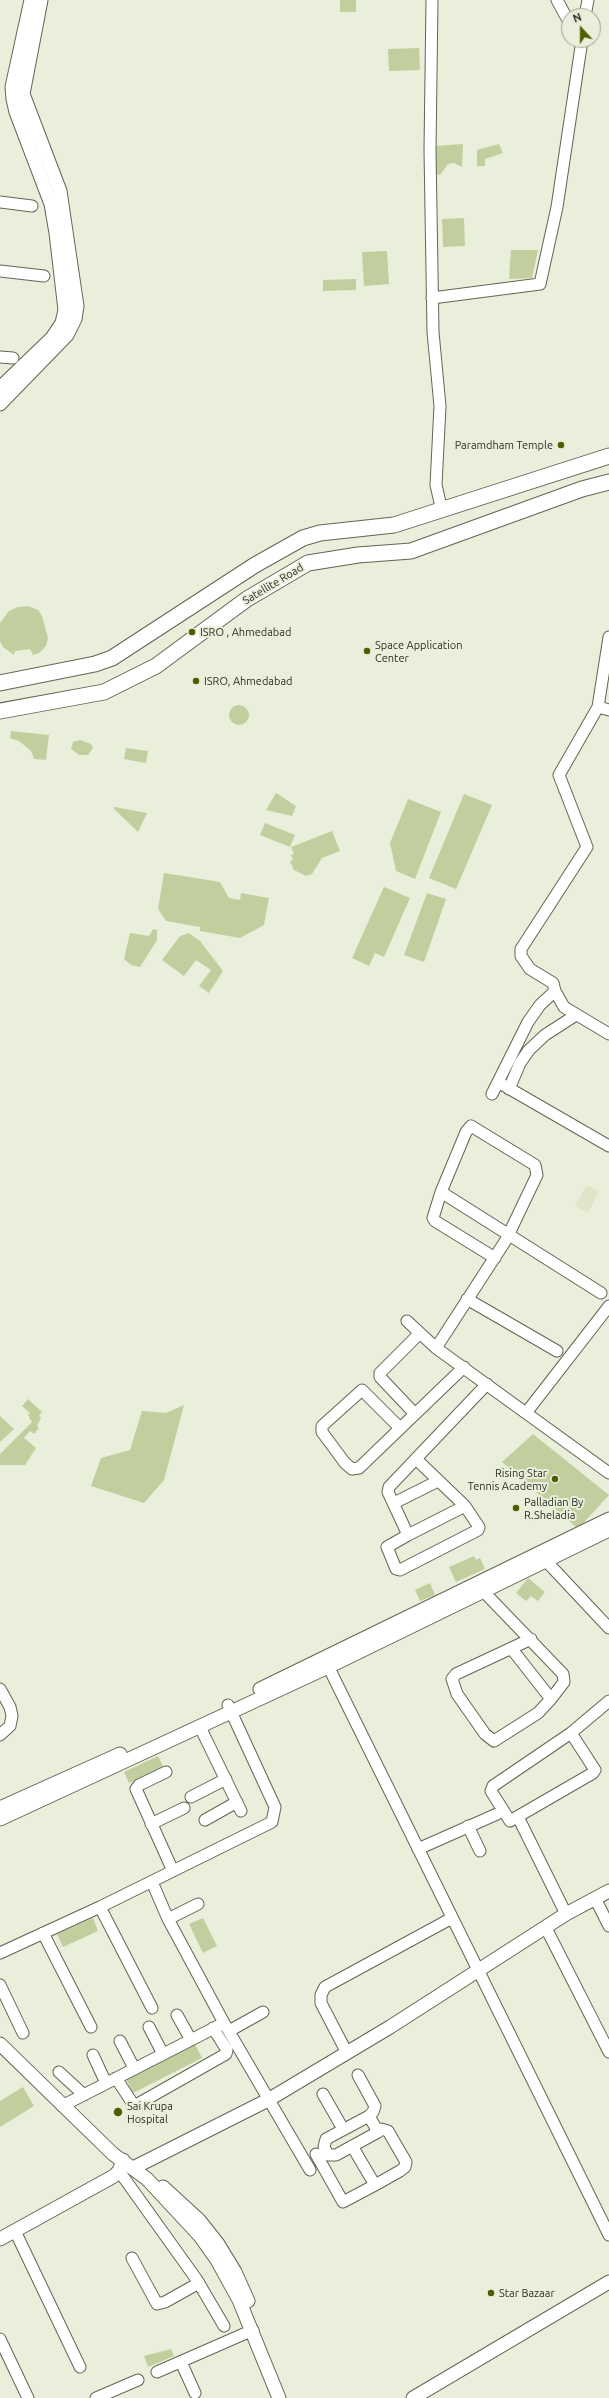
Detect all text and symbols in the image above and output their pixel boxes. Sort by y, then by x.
north arrow [561,8,601,48]
text: N [571,11,583,25]
place label: Paramdham Temple [455,438,553,452]
marker: Paramdham Temple [556,440,566,450]
street label: Satellite Road [240,561,306,607]
place label: ISRO , Ahmedabad [200,625,291,639]
marker: ISRO , Ahmedabad [187,627,197,637]
place label: Space Application Center [375,638,463,664]
marker: Space Application Center [362,646,372,656]
place label: ISRO, Ahmedabad [204,674,293,688]
marker: ISRO, Ahmedabad [191,676,201,686]
place label: Rising Star Tennis Academy [468,1466,547,1492]
marker: Rising Star Tennis Academy [550,1474,560,1484]
place label: Palladian By R.Sheladia [524,1495,583,1521]
marker: Palladian By R.Sheladia [511,1503,521,1513]
place label: Sai Krupa Hospital [127,2099,173,2125]
marker: Sai Krupa Hospital [112,2106,124,2118]
place label: Star Bazaar [499,2286,555,2300]
marker: Star Bazaar [486,2288,496,2298]

